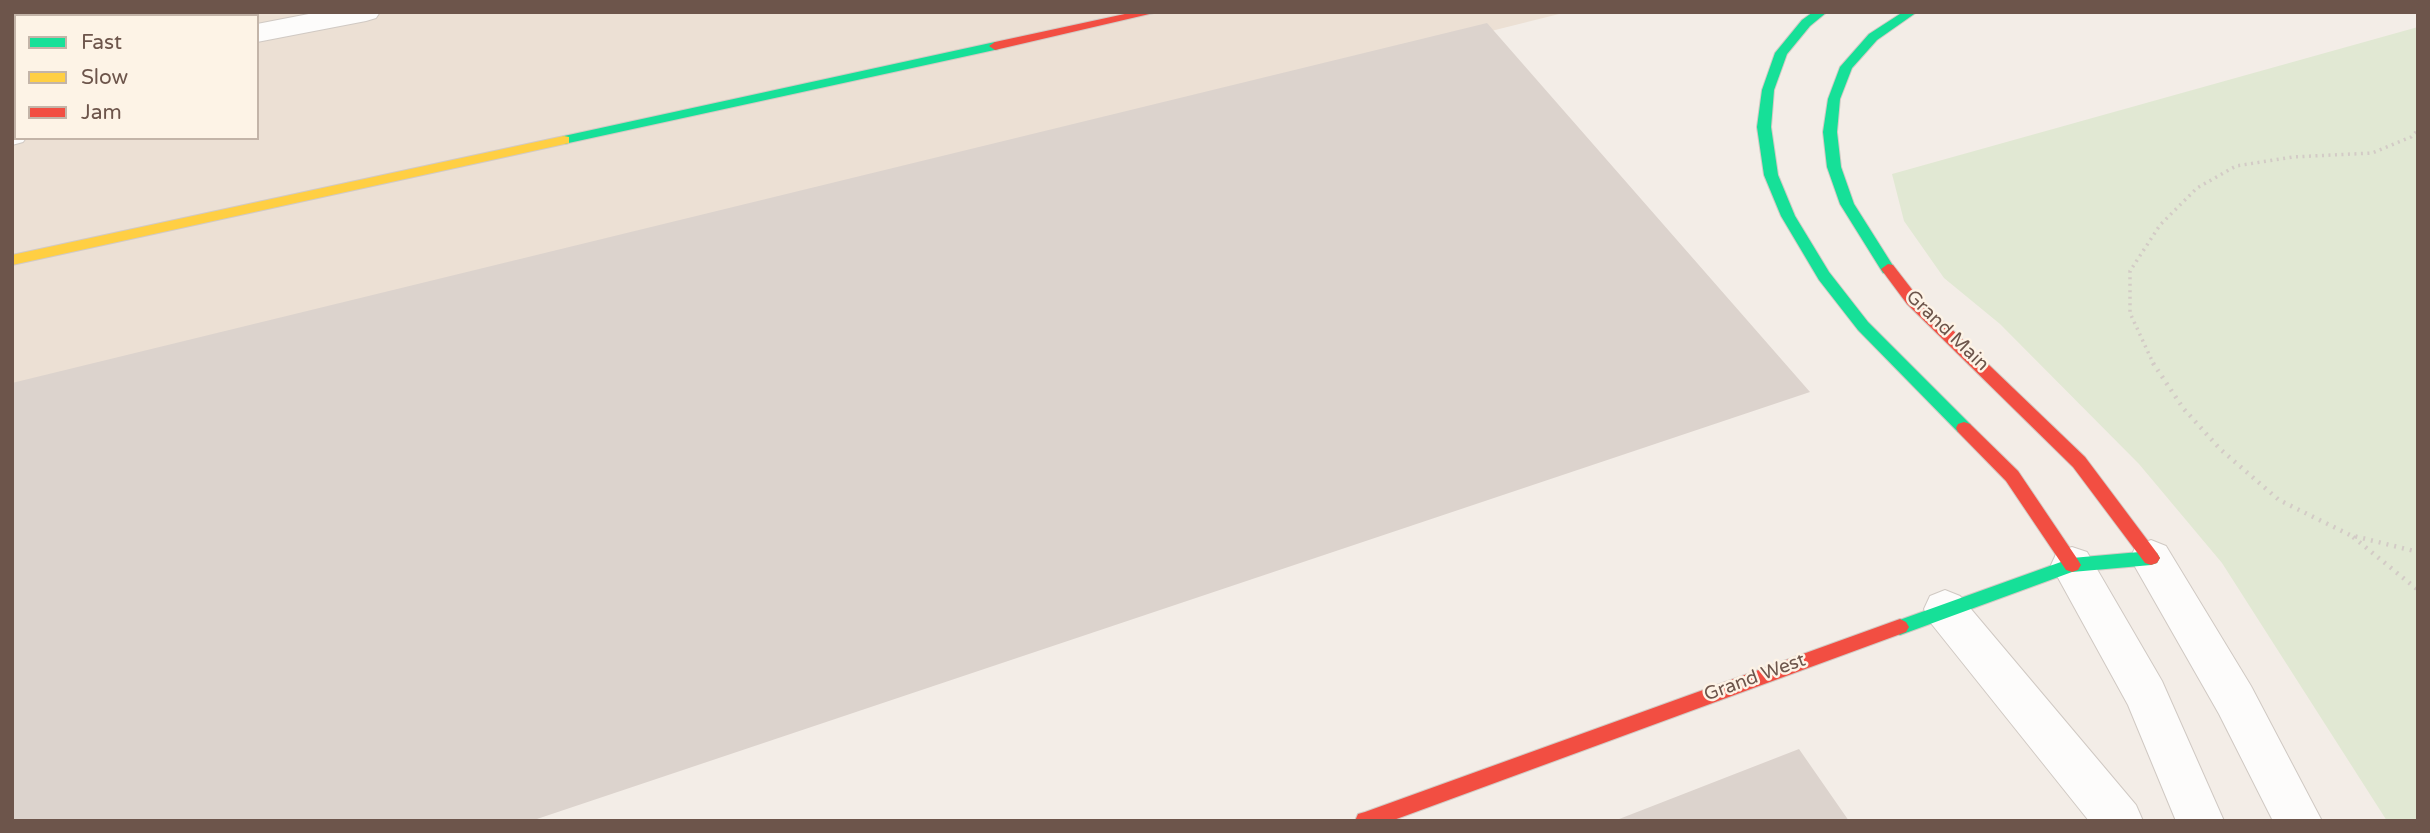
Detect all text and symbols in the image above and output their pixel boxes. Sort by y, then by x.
legend [14,14,259,140]
text: Fast [81,30,122,55]
text: Slow [81,65,128,90]
text: Jam [81,100,122,125]
street label: Grand Main [1901,286,1993,376]
street label: Grand West [1701,649,1809,707]

